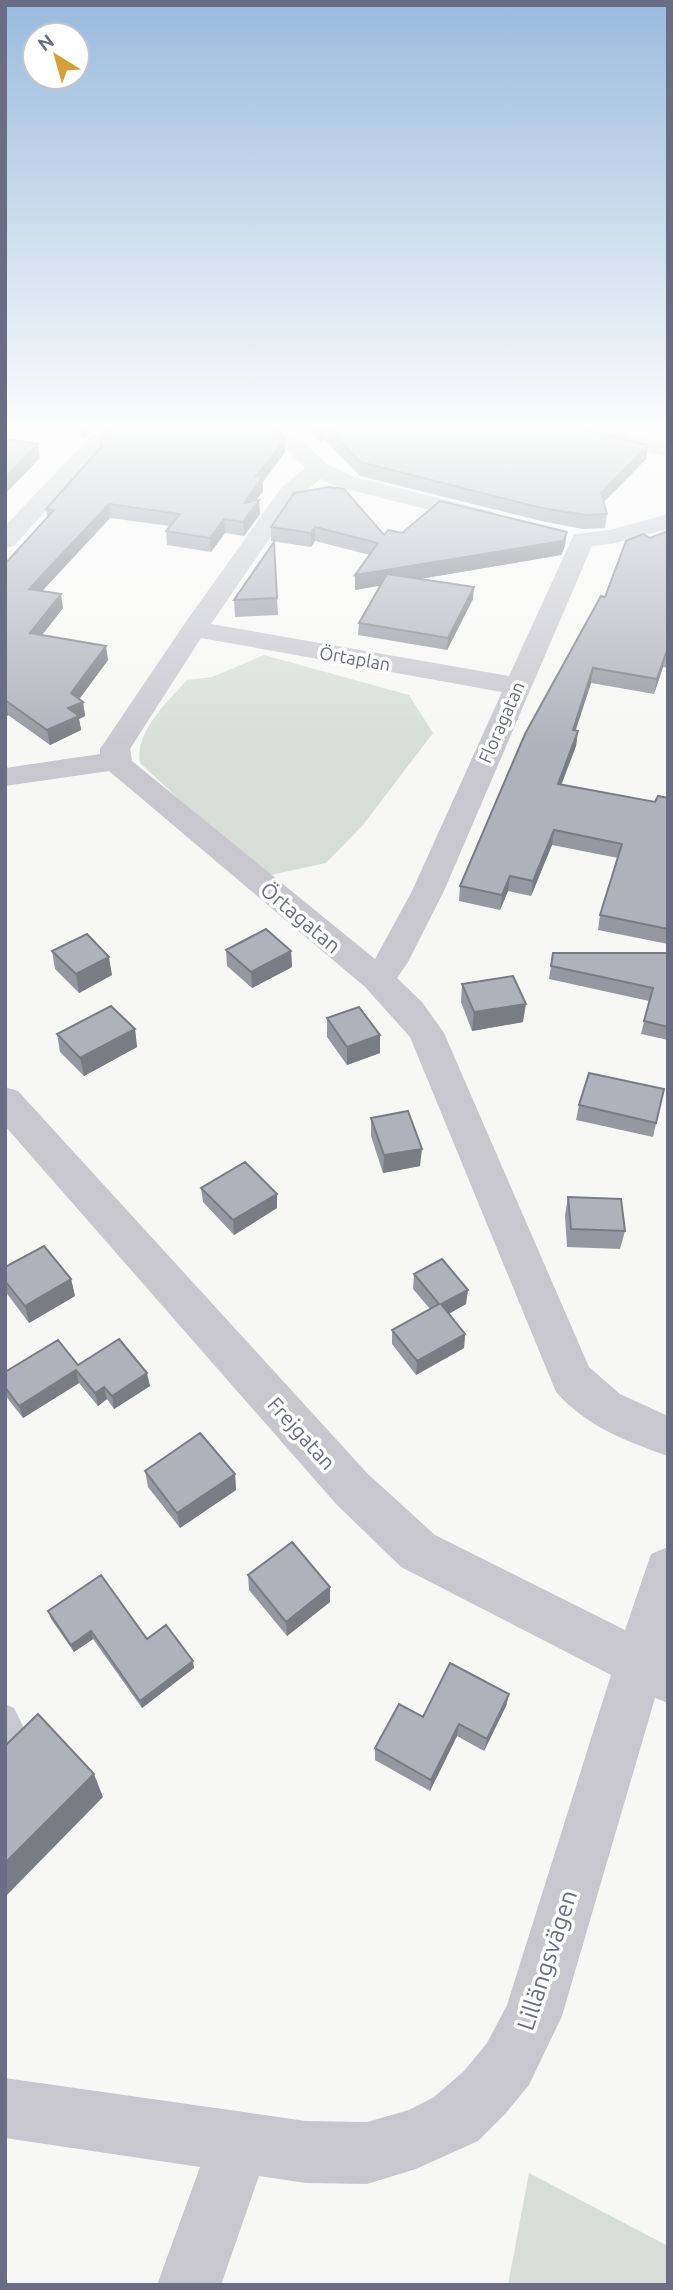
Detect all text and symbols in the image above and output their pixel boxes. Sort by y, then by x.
north arrow [21,21,91,91]
text: N [33,29,58,55]
street label: Örtaplan [318,642,392,674]
street label: Floragatan [474,678,528,766]
street label: Örtagatan [256,877,346,957]
street label: Frejgatan [263,1392,341,1474]
street label: Lillängsvägen [512,1887,582,2033]

